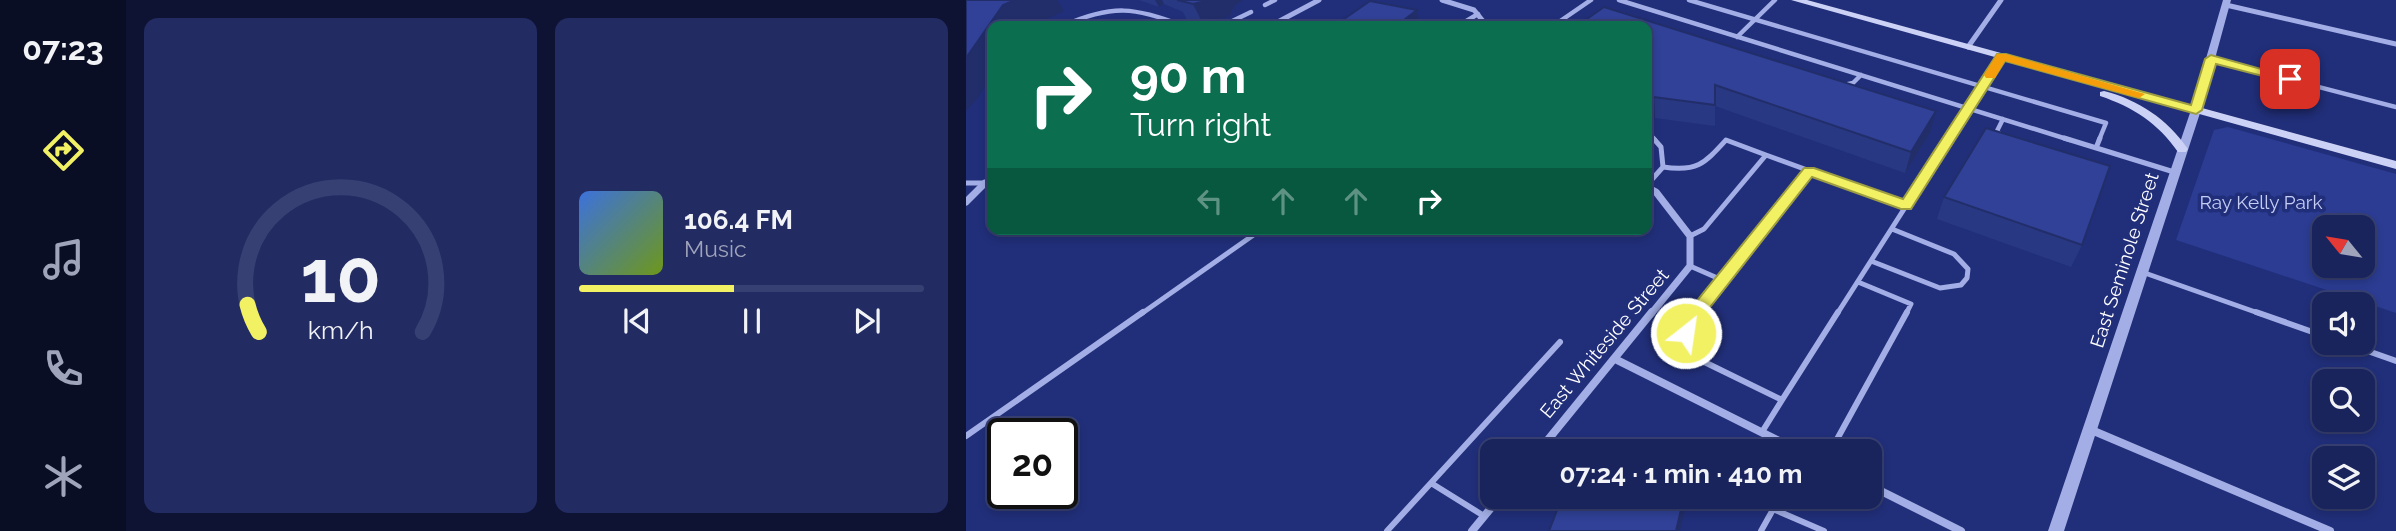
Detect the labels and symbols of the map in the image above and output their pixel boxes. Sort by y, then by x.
pin [2260,49,2320,109]
street label: East Seminole Street [2085,169,2163,350]
park label: Ray Kelly Park [2199,191,2323,213]
north arrow [2312,215,2375,278]
street label: East Whiteside Street [1535,263,1673,422]
position arrow [1649,296,1723,370]
speed limit sign: 20 [987,418,1078,509]

